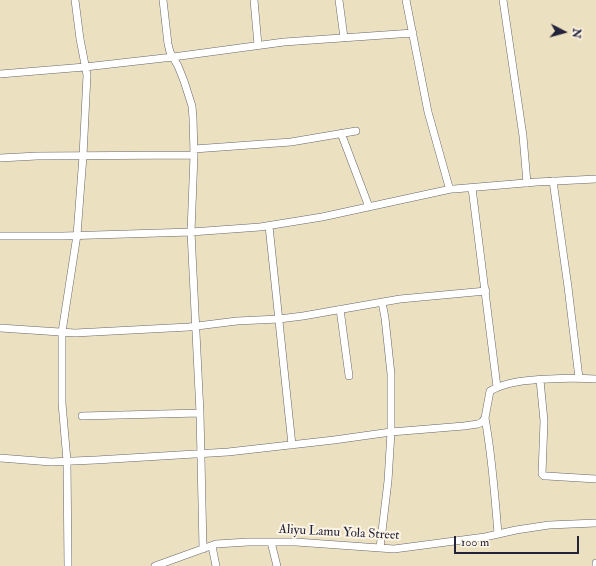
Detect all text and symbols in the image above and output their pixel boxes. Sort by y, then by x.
north arrow [544,12,584,52]
text: N [569,28,583,39]
street label: Aliyu Lamu Yola Street [278,522,400,544]
scale bar [456,528,581,554]
text: 100 m [461,535,489,550]

